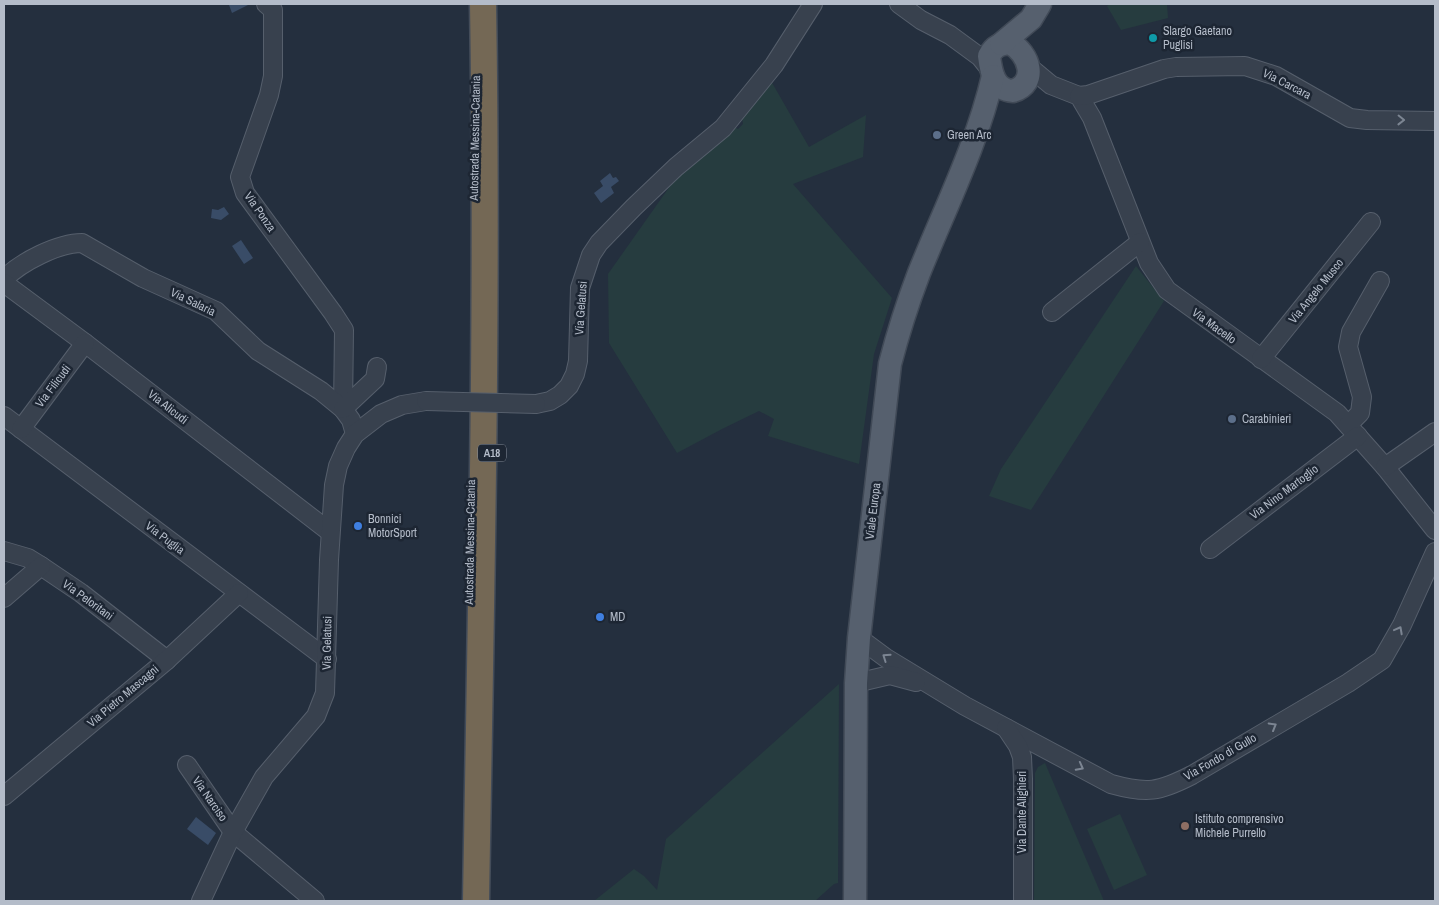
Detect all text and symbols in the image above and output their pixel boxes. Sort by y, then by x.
place label: Slargo Gaetano Puglisi [1163,23,1232,53]
marker: Slargo Gaetano Puglisi [1147,32,1159,44]
street label: Via Carcara [1260,65,1314,103]
street label: Autostrada Messina-Catania [466,75,484,202]
one-way arrow [1398,115,1406,125]
place label: Green Arc [947,127,991,143]
marker: Green Arc [931,129,943,141]
street label: Via Ponza [240,189,280,236]
street label: Via Angelo Musco [1285,255,1347,327]
street label: Via Gelatusi [571,281,591,335]
street label: Via Salaria [168,284,219,320]
street label: Via Macello [1189,304,1239,348]
street label: Via Filicudi [32,361,74,411]
street label: Via Alicudi [145,386,191,428]
place label: Carabinieri [1242,411,1291,427]
marker: Carabinieri [1226,413,1238,425]
road number: A18 [478,444,506,462]
street label: Via Nino Martoglio [1246,461,1322,523]
street label: Autostrada Messina-Catania [461,479,479,606]
street label: Viale Europa [862,481,884,540]
place label: Bonnici MotorSport [368,511,417,541]
street label: Via Puglia [142,518,188,558]
marker: Bonnici MotorSport [352,520,364,532]
street label: Via Peloritani [59,576,117,624]
place label: MD [610,609,625,625]
marker: MD [594,611,606,623]
street label: Via Gelatusi [319,616,335,670]
one-way arrow [1393,626,1403,635]
one-way arrow [882,654,892,663]
street label: Via Pietro Mascagni [84,661,162,731]
one-way arrow [1268,723,1277,733]
street label: Via Fondo di Gullo [1181,730,1259,784]
one-way arrow [1074,761,1083,771]
street label: Via Dante Alighieri [1014,771,1030,853]
street label: Via Narciso [189,773,231,825]
place label: Istituto comprensivo Michele Purrello [1195,811,1284,841]
marker: Istituto comprensivo Michele Purrello [1179,820,1191,832]

